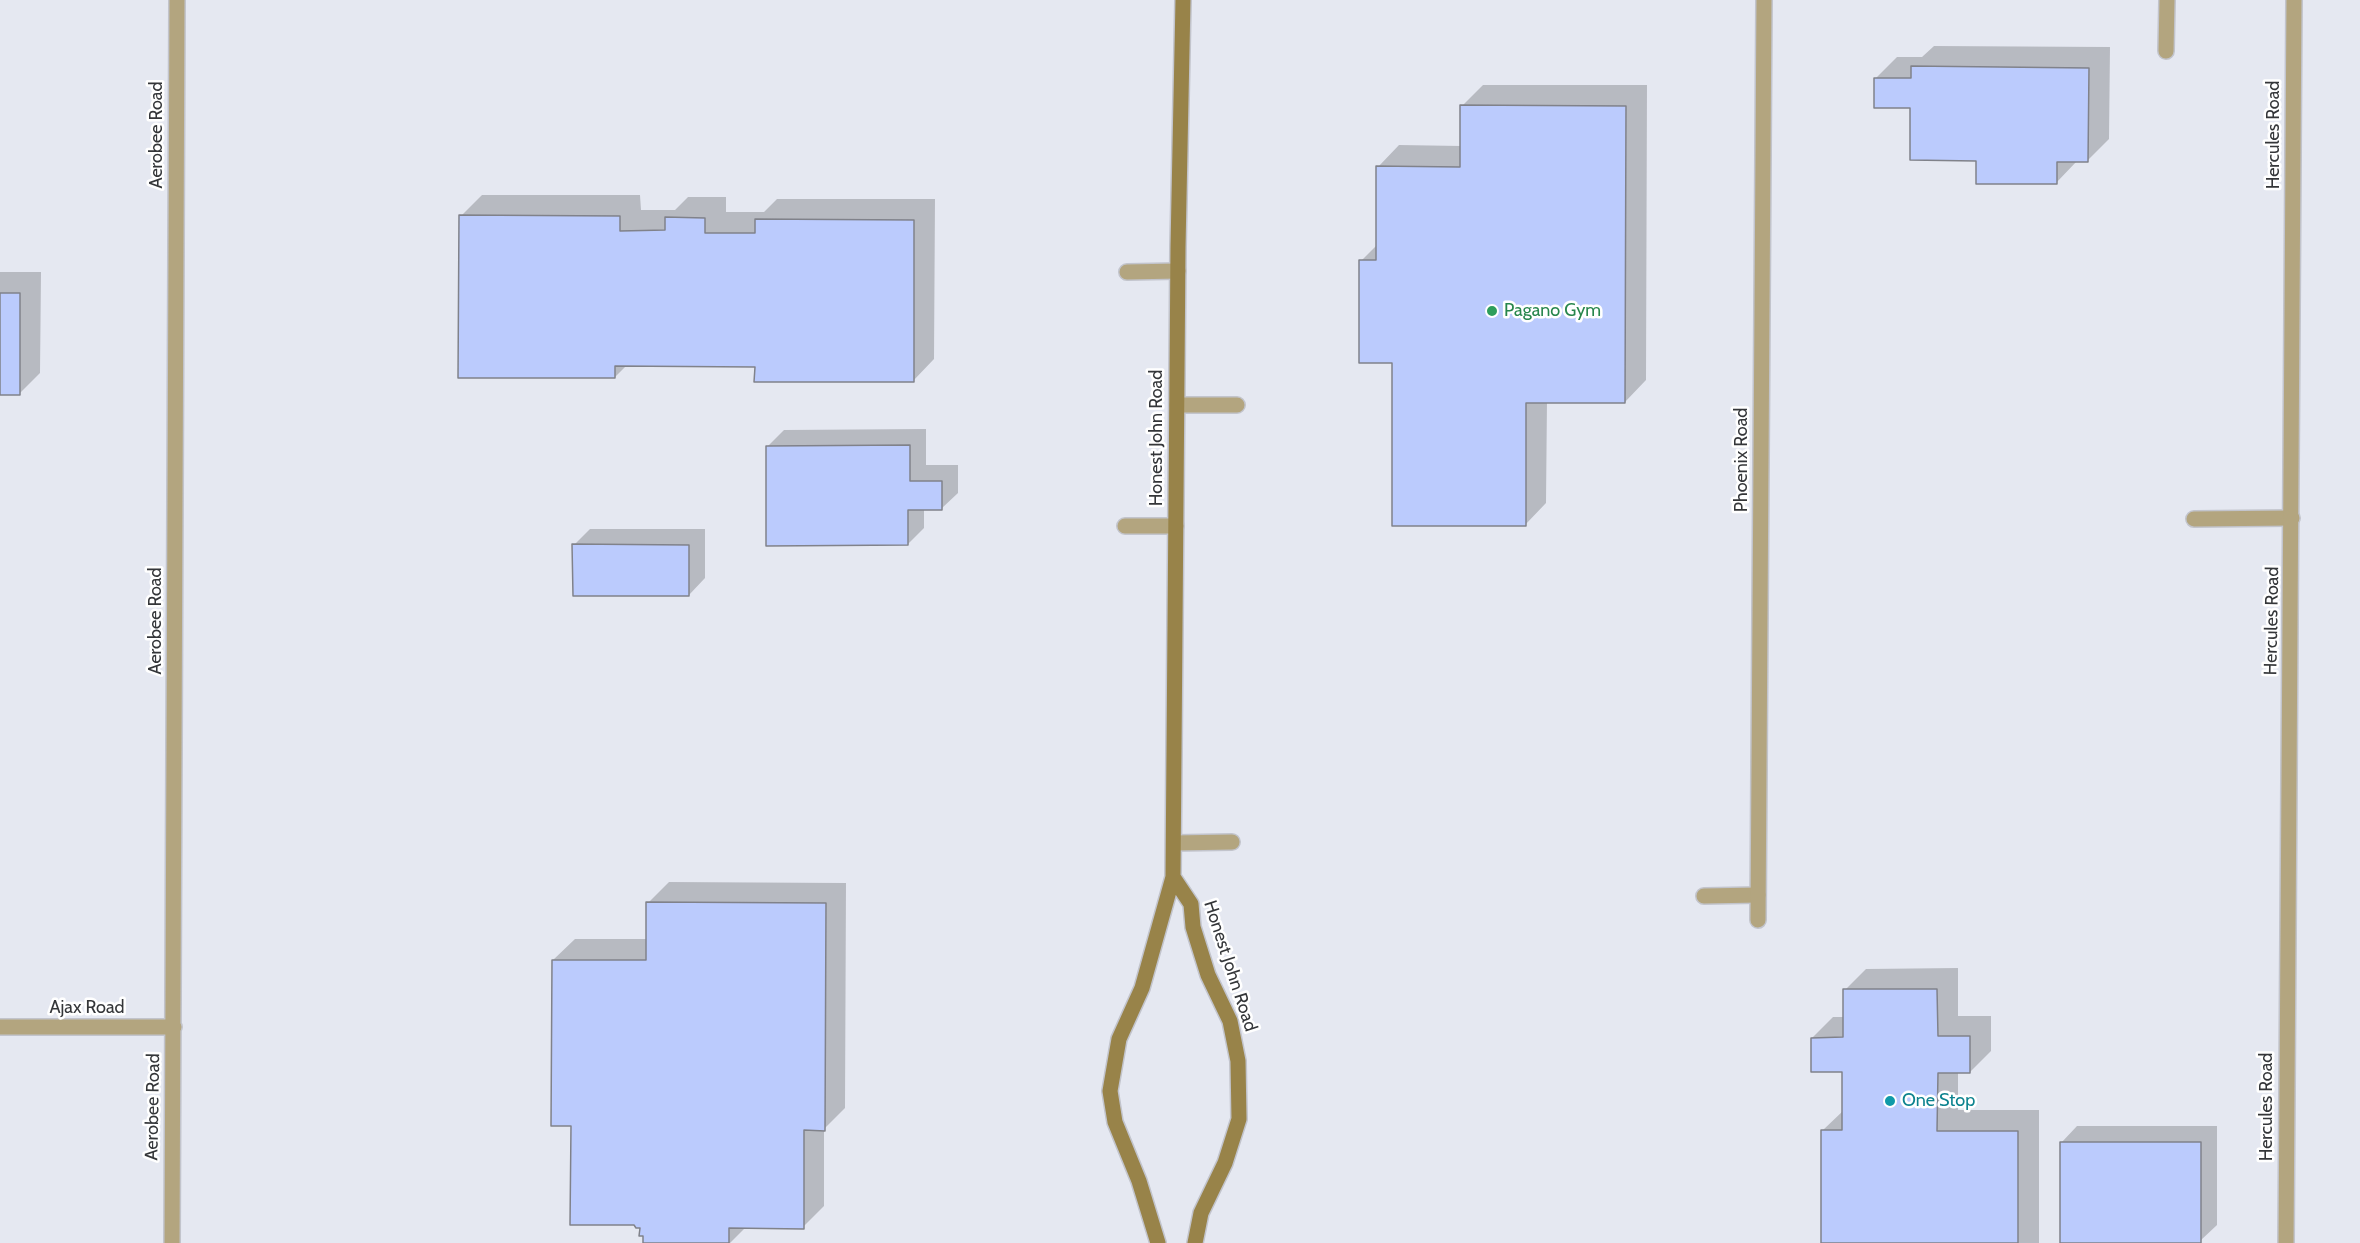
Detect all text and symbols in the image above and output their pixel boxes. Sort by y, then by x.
street label: Hercules Road [2263,81,2285,189]
street label: Aerobee Road [146,82,168,188]
place label: Pagano Gym [1504,300,1601,322]
marker: Pagano Gym [1485,304,1499,318]
street label: Honest John Road [1146,370,1168,506]
street label: Phoenix Road [1731,408,1753,512]
street label: Hercules Road [2260,566,2284,676]
street label: Aerobee Road [145,568,167,674]
street label: Honest John Road [1199,898,1261,1034]
street label: Ajax Road [49,997,125,1019]
street label: Aerobee Road [141,1053,165,1161]
street label: Hercules Road [2256,1053,2278,1161]
place label: One Stop [1902,1090,1975,1112]
marker: One Stop [1883,1094,1897,1108]

